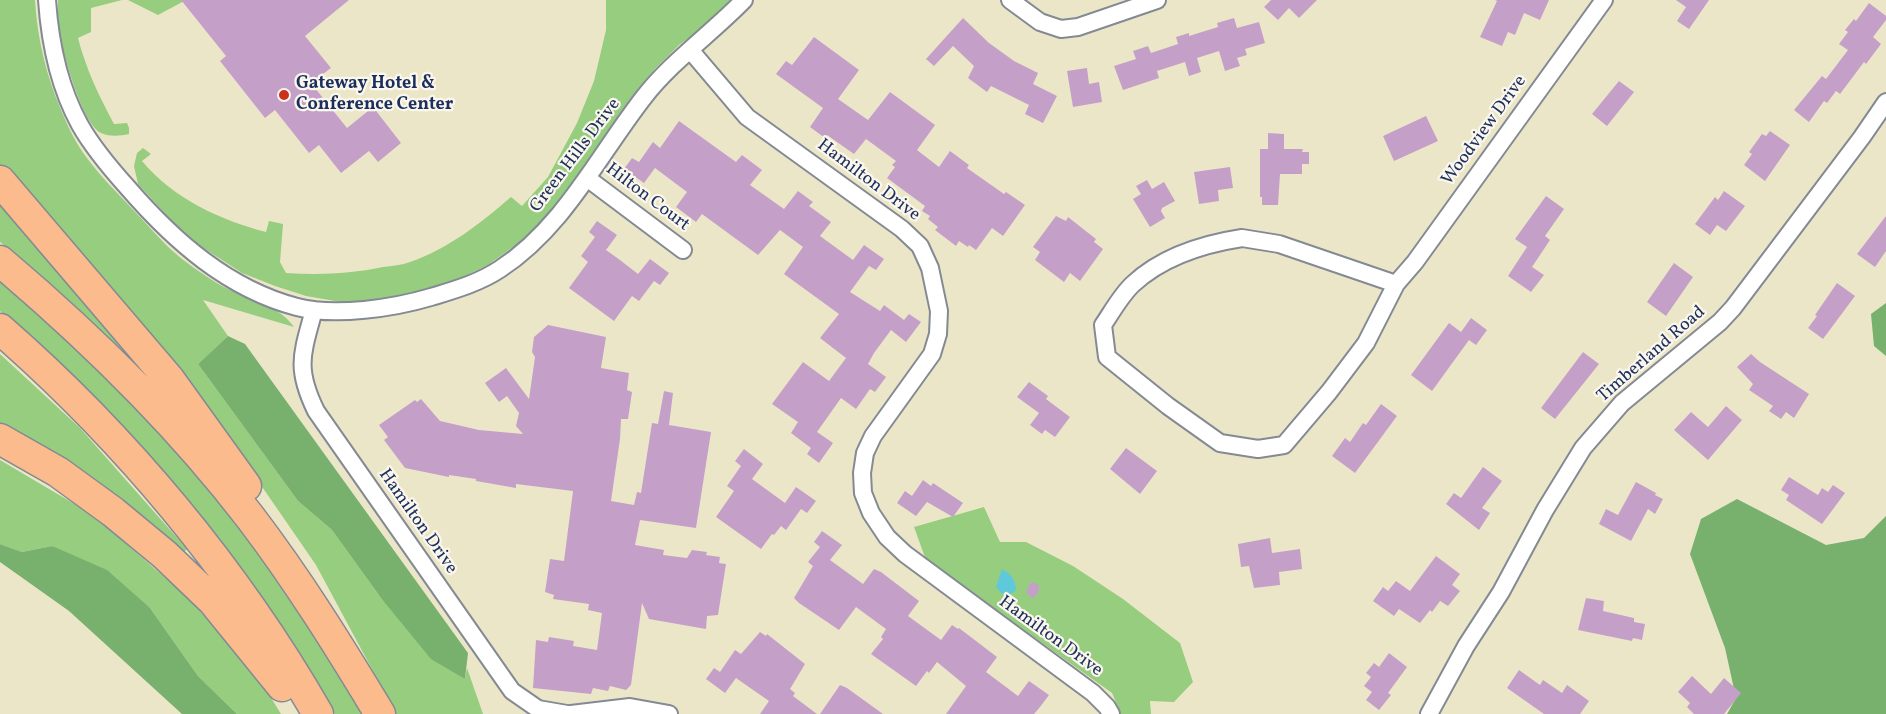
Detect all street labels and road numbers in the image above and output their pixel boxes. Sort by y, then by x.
street label: Woodview Drive [1438,72,1532,190]
street label: Green Hills Drive [526,95,626,217]
street label: Hamilton Drive [812,135,924,227]
street label: Hilton Court [601,159,693,237]
street label: Timberland Road [1593,302,1711,408]
street label: Hamilton Drive [373,465,461,579]
street label: Hamilton Drive [994,592,1106,682]

